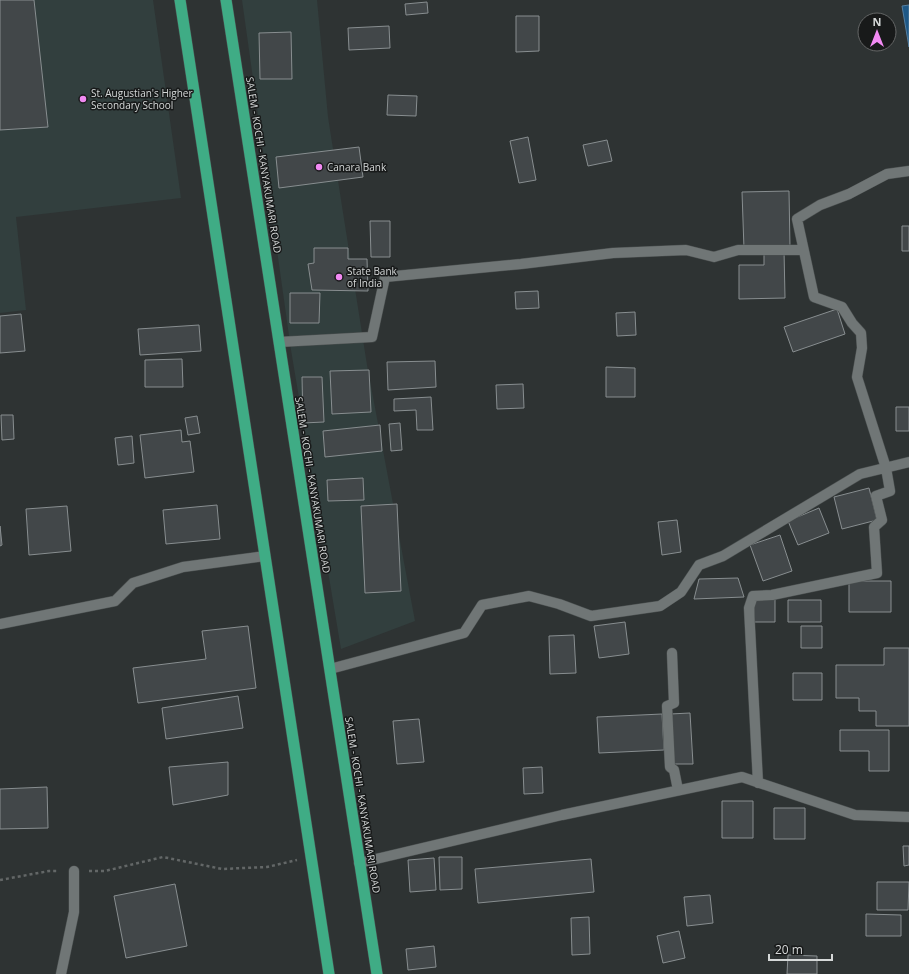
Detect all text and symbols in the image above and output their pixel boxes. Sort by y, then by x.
north arrow [857,12,897,52]
text: N [873,14,881,29]
street label: SALEM - KOCHI - KANYAKUMARI ROAD [243,76,285,254]
place label: St. Augustian's Higher Secondary School [91,86,193,112]
marker: St. Augustian's Higher Secondary School [78,94,88,104]
place label: Canara Bank [327,160,387,174]
marker: Canara Bank [314,162,324,172]
place label: State Bank of India [347,264,398,290]
marker: State Bank of India [334,272,344,282]
street label: SALEM - KOCHI - KANYAKUMARI ROAD [292,396,334,574]
street label: SALEM - KOCHI - KANYAKUMARI ROAD [342,716,384,894]
scale bar [769,936,832,962]
text: 20 m [775,941,803,958]

